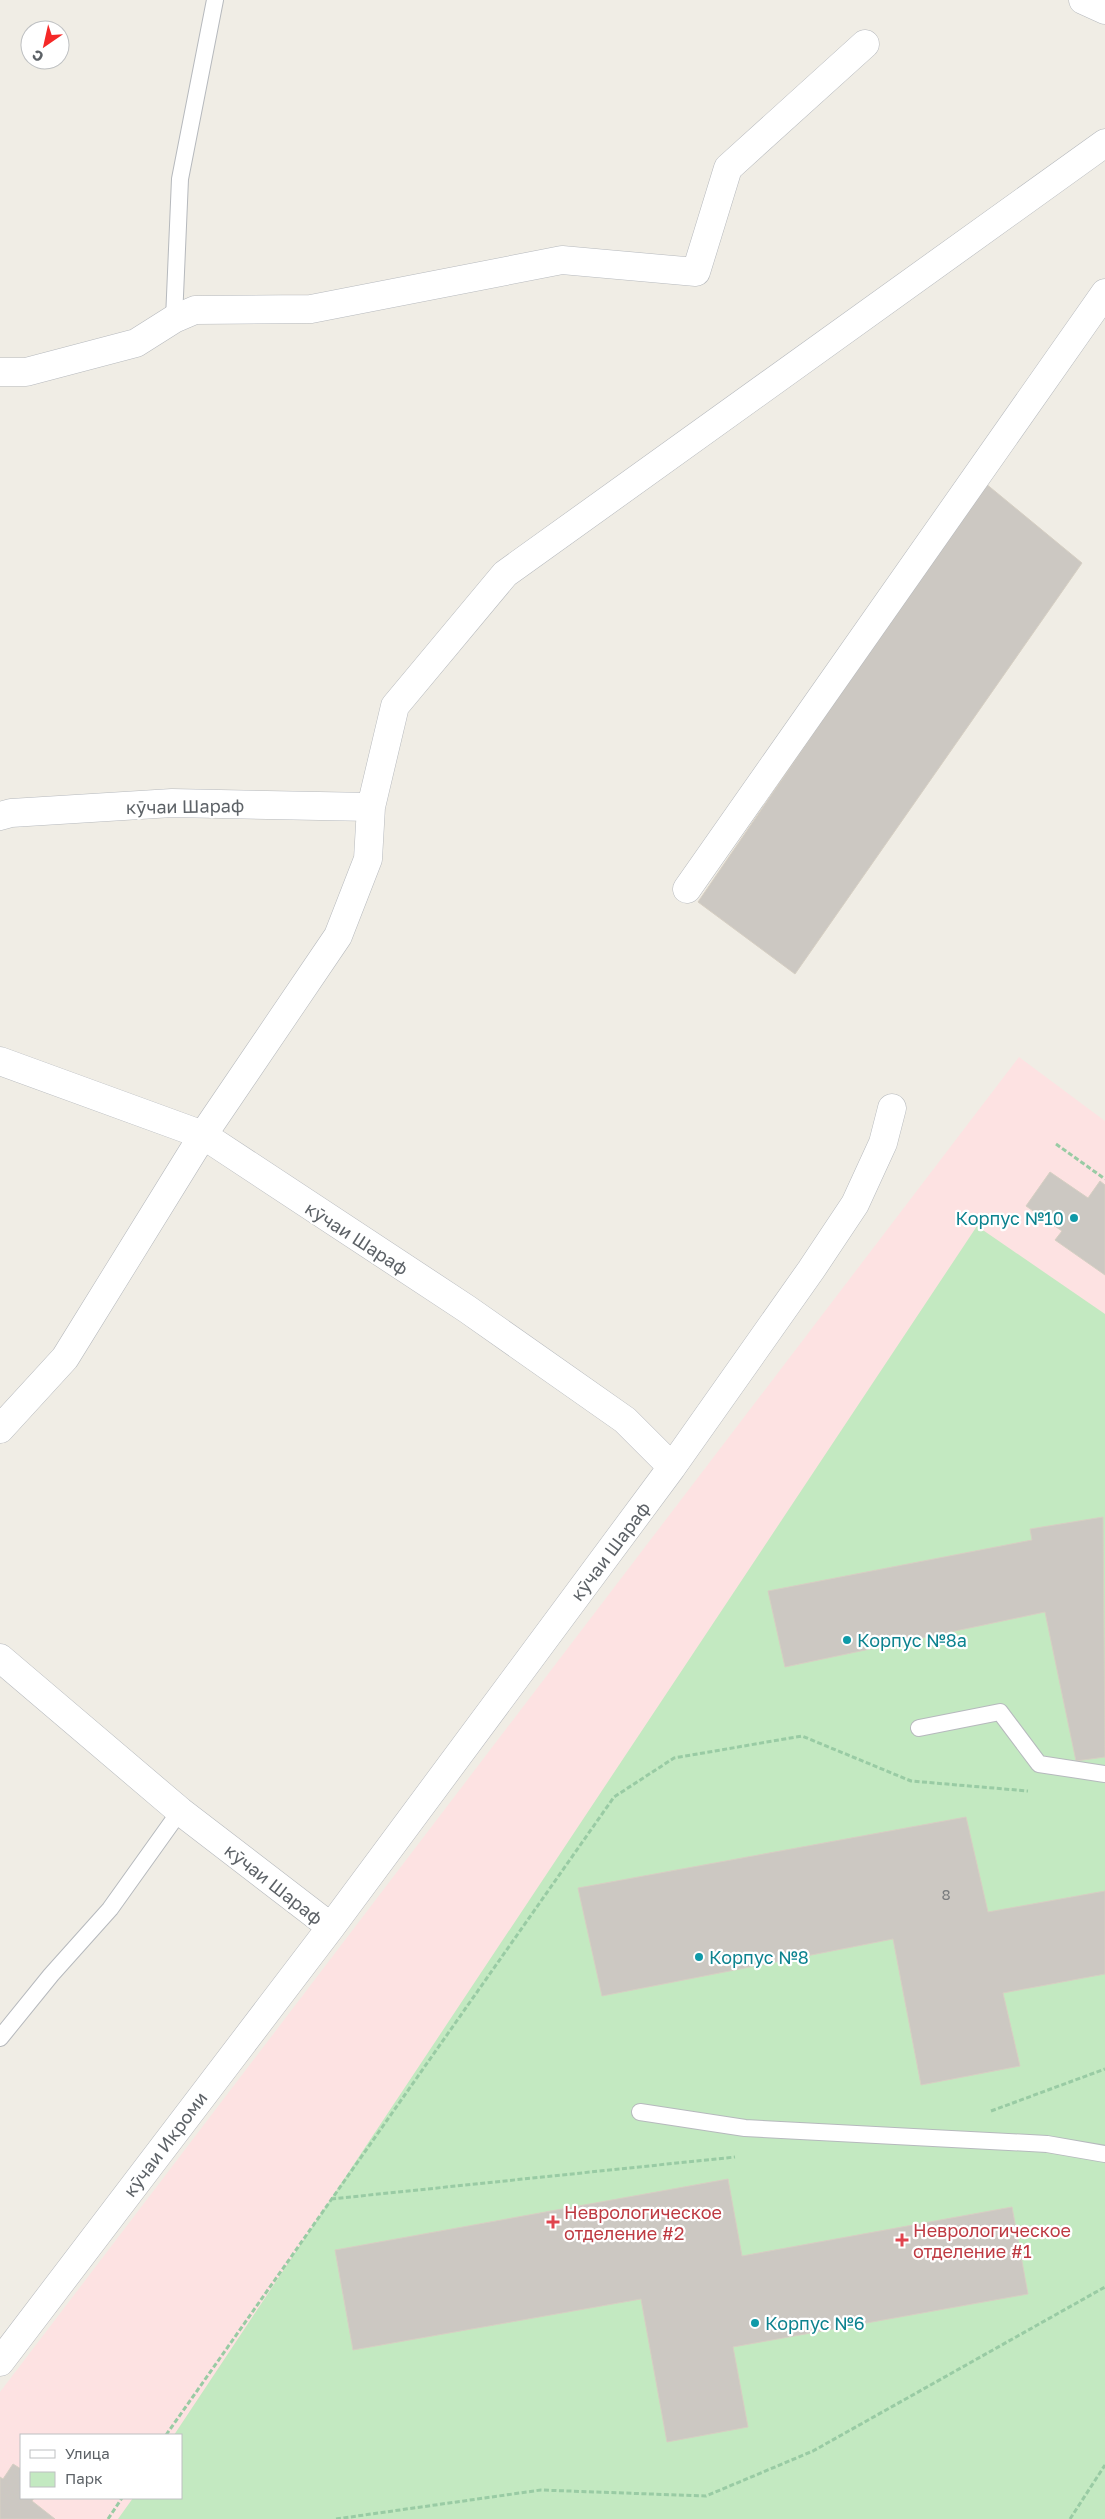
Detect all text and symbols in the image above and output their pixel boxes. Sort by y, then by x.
north arrow [20,20,70,70]
text: С [29,46,46,66]
street label: кӯчаи Шараф [126,794,244,818]
street label: кӯчаи Шараф [301,1197,413,1279]
place label: Корпус №10 [955,1207,1064,1229]
marker: Корпус №10 [1068,1212,1080,1224]
street label: кӯчаи Шараф [566,1497,654,1605]
place label: Корпус №8а [857,1629,967,1651]
marker: Корпус №8а [841,1634,853,1646]
street label: кӯчаи Шараф [221,1839,327,1929]
house number: 8 [941,1885,951,1903]
place label: Корпус №8 [709,1946,809,1968]
marker: Корпус №8 [693,1951,705,1963]
street label: кӯчаи Икроми [118,2087,212,2201]
place label: Неврологическое отделение #2 [564,2201,722,2244]
marker: Неврологическое отделение #2 [546,2215,560,2229]
place label: Неврологическое отделение #1 [913,2219,1071,2262]
marker: Неврологическое отделение #1 [895,2233,909,2247]
place label: Корпус №6 [765,2312,865,2334]
marker: Корпус №6 [749,2317,761,2329]
legend [20,2434,182,2499]
text: Улица [65,2444,110,2462]
text: Парк [65,2469,103,2487]

